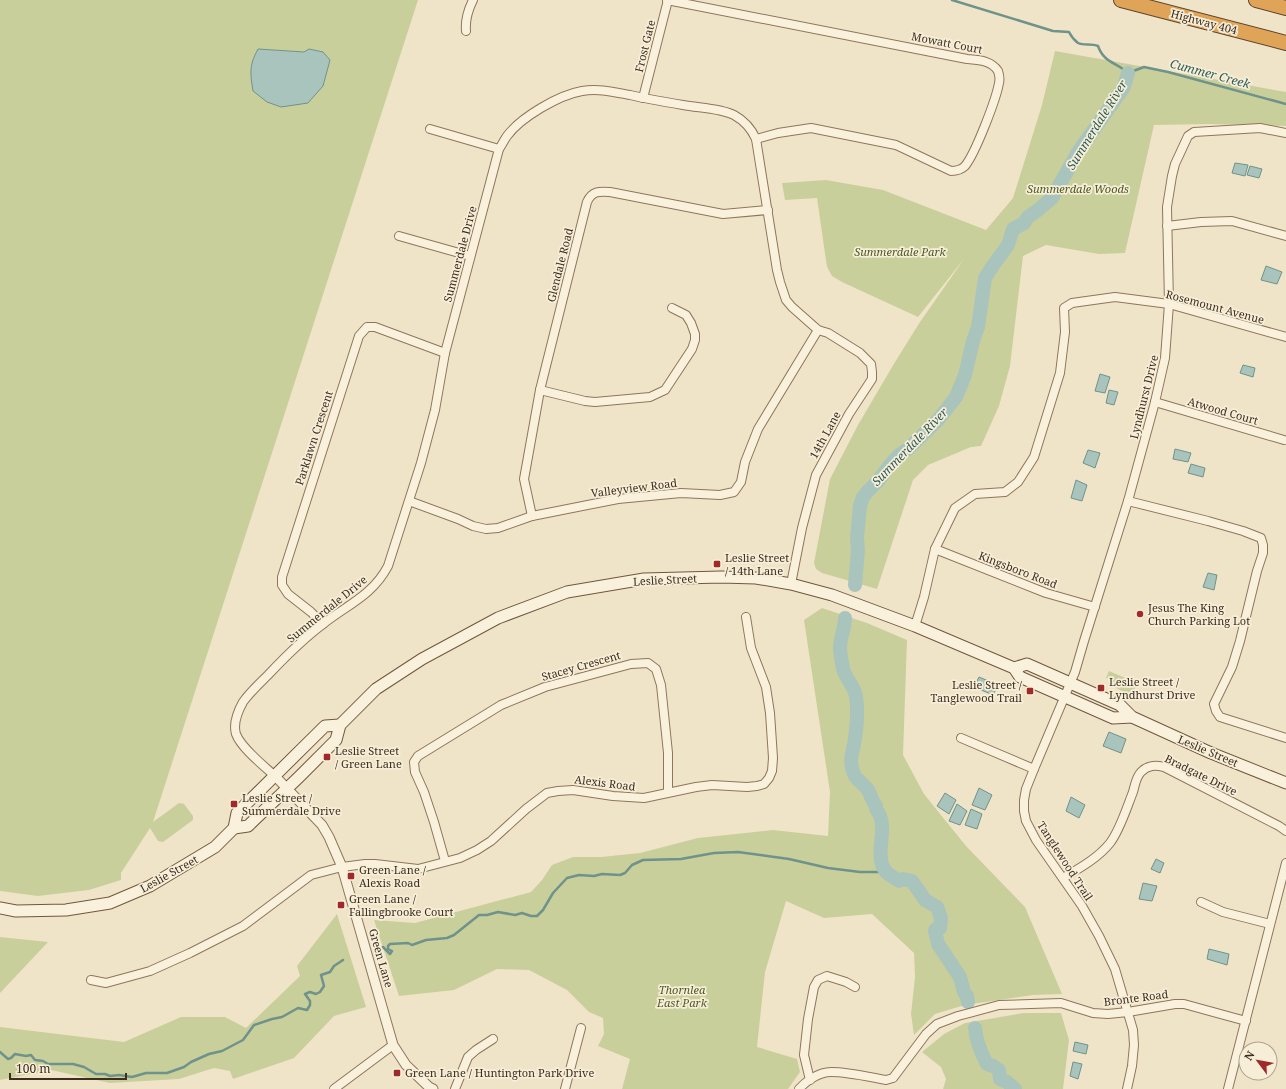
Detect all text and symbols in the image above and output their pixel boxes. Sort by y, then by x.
street label: Highway 404 [1169,5,1239,38]
street label: Frost Gate [631,18,658,74]
street label: Mowatt Court [910,28,984,57]
water label: Cummer Creek [1168,55,1253,93]
water label: Summerdale River [1062,76,1131,173]
park label: Summerdale Woods [1027,181,1129,196]
street label: Summerdale Drive [439,204,480,304]
street label: Glendale Road [543,226,576,303]
park label: Summerdale Park [854,244,947,259]
street label: Rosemount Avenue [1164,286,1266,327]
street label: Lyndhurst Drive [1126,353,1161,441]
street label: Parklawn Crescent [291,389,336,487]
street label: Atwood Court [1186,393,1260,428]
water label: Summerdale River [868,404,952,489]
street label: 14th Lane [805,408,844,461]
street label: Valleyview Road [590,475,678,500]
street label: Kingsboro Road [977,548,1060,592]
place label: Leslie Street / 14th Lane [725,550,789,578]
marker: Leslie Street / 14th Lane [712,559,722,569]
street label: Leslie Street [633,570,697,589]
street label: Summerdale Drive [284,572,370,646]
place label: Jesus The King Church Parking Lot [1147,600,1250,628]
marker: Jesus The King Church Parking Lot [1135,609,1145,619]
street label: Stacey Crescent [540,647,622,684]
place label: Leslie Street / Lyndhurst Drive [1109,674,1195,702]
place label: Leslie Street / Tanglewood Trail [930,677,1023,705]
marker: Leslie Street / Lyndhurst Drive [1096,683,1106,693]
marker: Leslie Street / Tanglewood Trail [1025,686,1035,696]
street label: Leslie Street [1176,731,1241,770]
place label: Leslie Street / Green Lane [335,743,402,771]
street label: Bradgate Drive [1163,751,1240,799]
marker: Leslie Street / Green Lane [322,752,332,762]
street label: Alexis Road [574,771,637,794]
place label: Leslie Street / Summerdale Drive [242,790,341,818]
marker: Leslie Street / Summerdale Drive [229,799,239,809]
street label: Tanglewood Trail [1034,818,1097,904]
street label: Leslie Street [137,851,201,896]
place label: Green Lane / Alexis Road [359,862,427,890]
marker: Green Lane / Alexis Road [346,871,356,881]
place label: Green Lane / Fallingbrooke Court [349,891,453,919]
marker: Green Lane / Fallingbrooke Court [336,900,346,910]
street label: Green Lane [366,927,397,989]
park label: Thornlea East Park [656,982,708,1010]
street label: Bronte Road [1103,986,1169,1009]
north arrow [1238,1041,1278,1081]
text: N [1240,1048,1258,1063]
scale bar [10,1055,126,1081]
text: 100 m [16,1060,51,1077]
place label: Green Lane / Huntington Park Drive [405,1065,594,1080]
marker: Green Lane / Huntington Park Drive [392,1068,402,1078]

